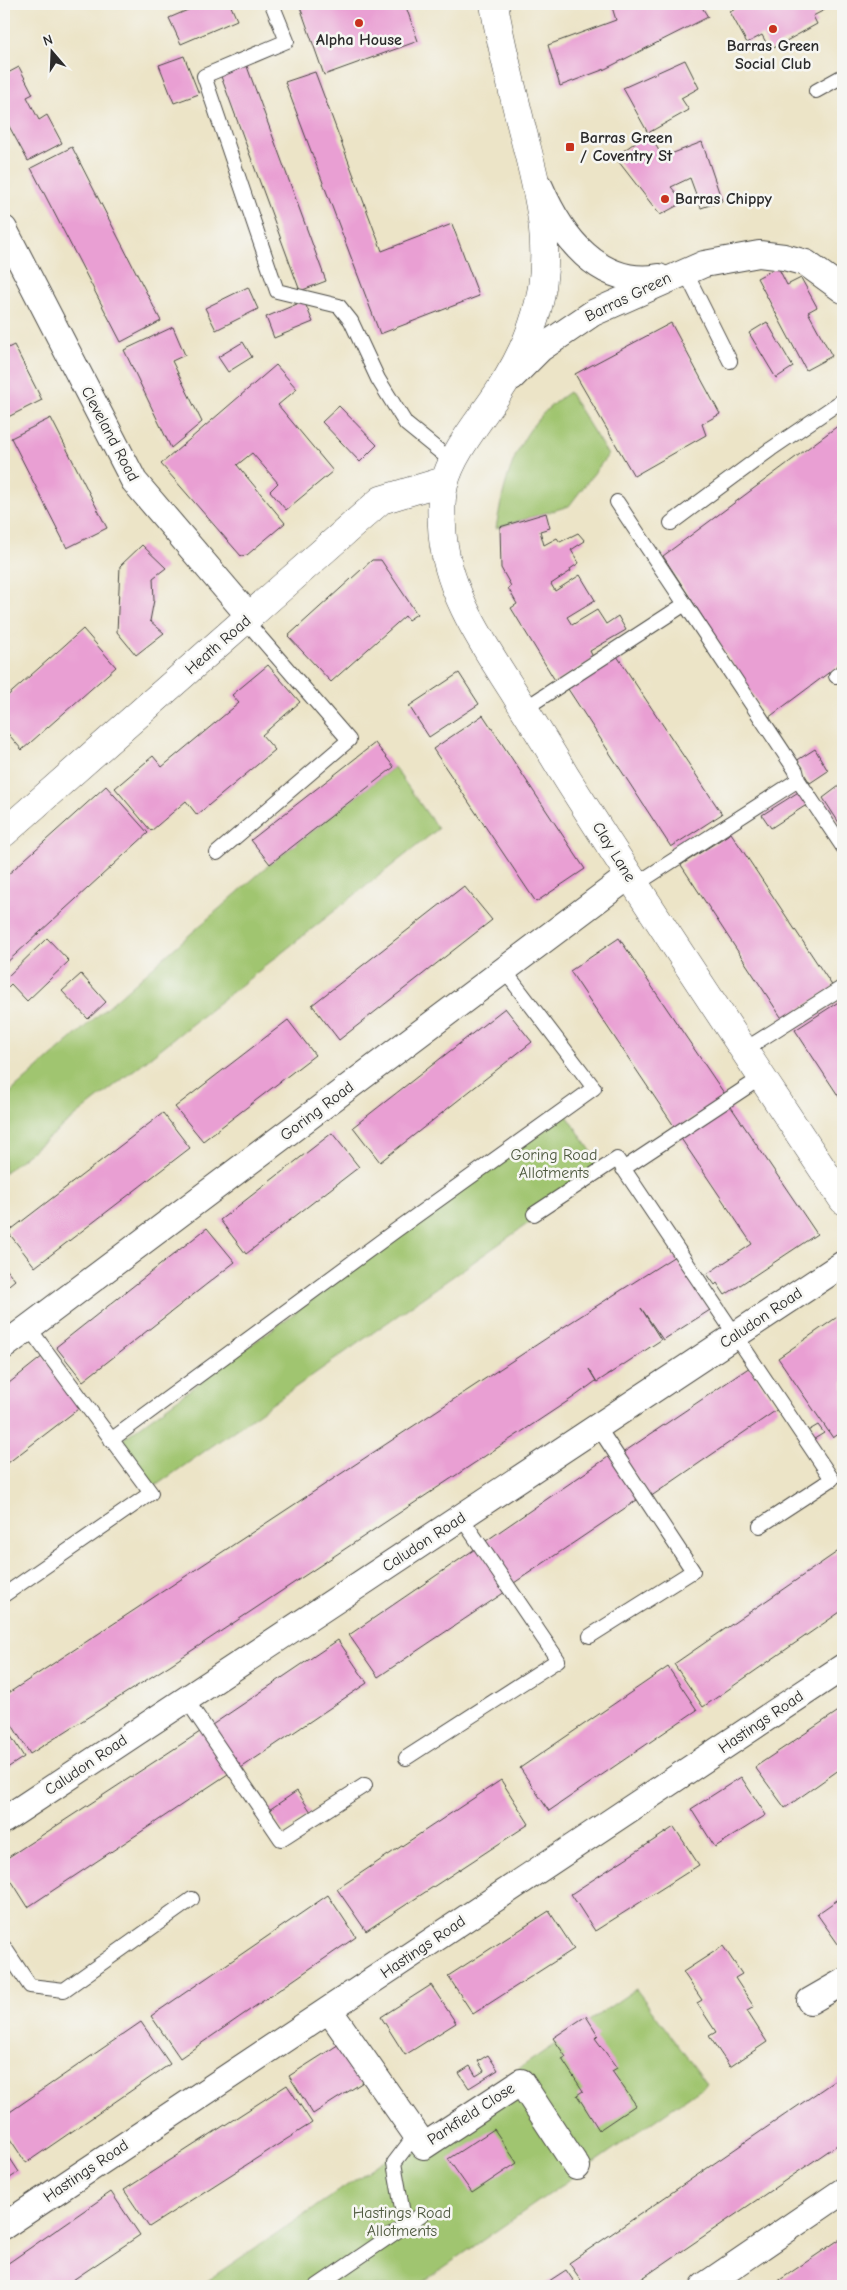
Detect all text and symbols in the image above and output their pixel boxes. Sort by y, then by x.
marker: Alpha House [353,17,365,29]
marker: Barras Green Social Club [767,23,779,35]
north arrow [28,28,78,78]
text: N [41,31,55,50]
place label: Alpha House [316,31,402,49]
place label: Barras Green Social Club [727,37,819,73]
place label: Barras Green / Coventry St [580,129,673,165]
marker: Barras Green / Coventry St [564,141,576,153]
place label: Barras Chippy [675,190,772,208]
marker: Barras Chippy [659,193,671,205]
street label: Barras Green [582,268,674,326]
street label: Cleveland Road [77,384,143,484]
street label: Heath Road [182,612,254,678]
street label: Clay Lane [589,819,639,885]
street label: Goring Road [277,1078,357,1144]
park label: Goring Road Allotments [510,1146,598,1182]
street label: Caludon Road [716,1284,806,1352]
street label: Caludon Road [379,1508,469,1576]
street label: Hastings Road [715,1687,807,1757]
street label: Caludon Road [41,1731,131,1799]
street label: Hastings Road [377,1912,469,1982]
street label: Parkfield Close [424,2079,518,2149]
street label: Hastings Road [40,2136,132,2206]
park label: Hastings Road Allotments [353,2204,451,2240]

